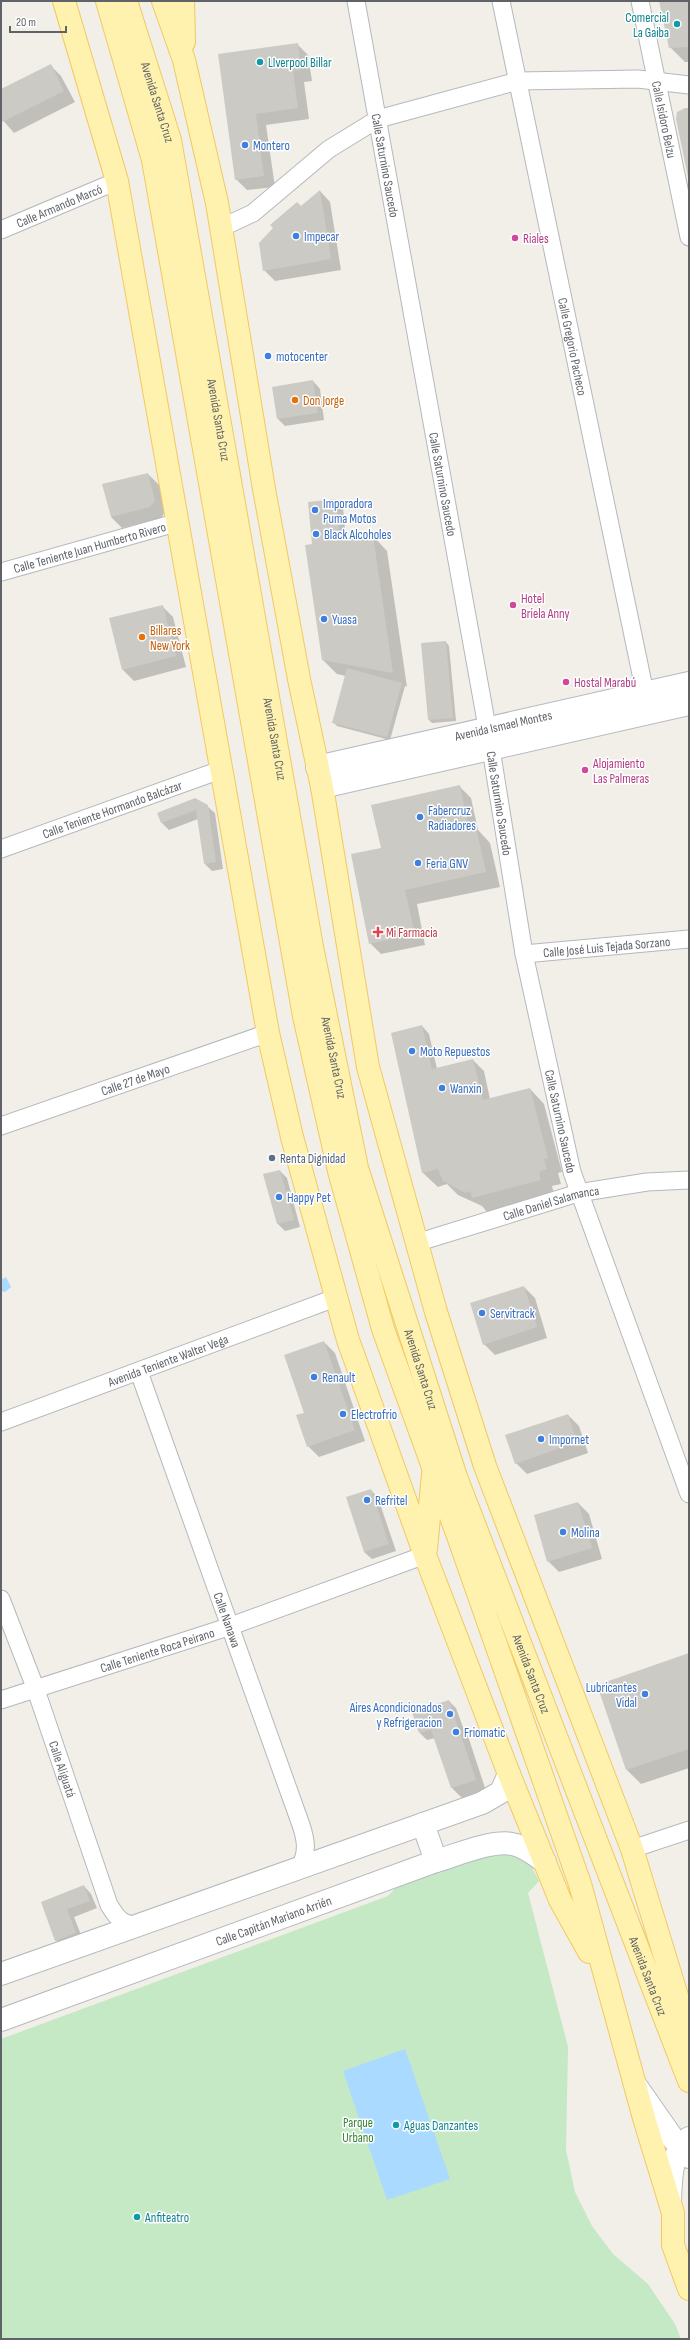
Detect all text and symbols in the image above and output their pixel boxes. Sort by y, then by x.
scale bar [10,8,66,34]
place label: Comercial La Gaiba [625,10,669,41]
text: 20 m [16,15,36,30]
marker: Comercial La Gaiba [672,19,682,29]
place label: LIverpool Billar [268,55,332,71]
marker: LIverpool Billar [255,57,265,67]
street label: Avenida Santa Cruz [137,59,177,145]
street label: Calle Isidoro Belzu [648,80,679,160]
street label: Calle Saturnino Saucedo [367,112,402,219]
place label: Montero [253,138,290,154]
marker: Montero [240,140,250,150]
street label: Calle Armando Marcó [14,181,105,232]
place label: Impecar [304,229,340,245]
marker: Impecar [291,231,301,241]
place label: Riales [523,231,549,247]
marker: Riales [510,233,520,243]
street label: Calle Gregorio Pacheco [554,296,590,397]
place label: motocenter [276,349,328,365]
marker: motocenter [263,351,273,361]
street label: Avenida Santa Cruz [203,377,233,463]
place label: Don Jorge [303,393,344,409]
marker: Don Jorge [290,395,300,405]
street label: Calle Saturnino Saucedo [425,431,459,538]
place label: Imporadora Puma Motos [323,496,377,527]
marker: Imporadora Puma Motos [310,505,320,515]
street label: Calle Teniente Juan Humberto Rivero [12,519,168,577]
place label: Black Alcoholes [324,527,392,543]
marker: Black Alcoholes [311,529,321,539]
place label: Hotel Briela Anny [521,591,570,622]
marker: Hotel Briela Anny [508,600,518,610]
place label: Yuasa [332,612,357,628]
marker: Yuasa [319,614,329,624]
place label: Billares New York [150,623,190,654]
marker: Billares New York [137,632,147,642]
place label: Hostal Marabú [574,675,636,691]
marker: Hostal Marabú [561,677,571,687]
street label: Avenida Santa Cruz [259,696,290,782]
street label: Avenida Ismael Montes [452,707,554,745]
street label: Calle Saturnino Saucedo [482,750,515,857]
place label: Alojamiento Las Palmeras [592,756,649,787]
marker: Alojamiento Las Palmeras [580,765,590,775]
street label: Calle Teniente Hormando Balcázar [40,777,185,842]
place label: Fabercruz Radiadores [428,803,476,834]
marker: Fabercruz Radiadores [415,812,425,822]
place label: Feria GNV [426,856,468,872]
marker: Feria GNV [413,858,423,868]
place label: Mi Farmacia [386,925,438,941]
marker: Mi Farmacia [373,927,383,937]
street label: Calle José Luis Tejada Sorzano [542,934,671,961]
street label: Avenida Santa Cruz [317,1014,350,1101]
place label: Moto Repuestos [420,1044,490,1060]
marker: Moto Repuestos [407,1046,417,1056]
street label: Calle 27 de Mayo [99,1061,172,1100]
street label: Calle Saturnino Saucedo [541,1068,579,1175]
place label: Wanxin [450,1081,482,1097]
marker: Wanxin [437,1083,447,1093]
place label: Renta Dignidad [280,1151,346,1167]
marker: Renta Dignidad [267,1153,277,1163]
street label: Calle Daniel Salamanca [501,1183,600,1225]
place label: Happy Pet [287,1190,331,1206]
marker: Happy Pet [274,1192,284,1202]
place label: Servitrack [490,1306,535,1322]
marker: Servitrack [477,1308,487,1318]
street label: Avenida Santa Cruz [400,1326,441,1412]
street label: Avenida Teniente Walter Vega [105,1331,231,1391]
place label: Renault [322,1370,355,1386]
marker: Renault [309,1372,319,1382]
place label: Electrofrio [351,1407,397,1423]
marker: Electrofrio [338,1409,348,1419]
place label: Impornet [549,1432,589,1448]
marker: Impornet [536,1434,546,1444]
place label: Refritel [375,1493,408,1509]
marker: Refritel [362,1495,372,1505]
place label: Molina [571,1525,600,1541]
marker: Molina [558,1527,568,1537]
street label: Calle Nanawa [209,1590,244,1650]
street label: Calle Teniente Roca Peirano [98,1625,217,1677]
street label: Avenida Santa Cruz [508,1631,554,1716]
place label: Lubricantes Vidal [586,1680,637,1711]
marker: Lubricantes Vidal [640,1689,650,1699]
place label: Aires Acondicionados y Refrigeracion [349,1700,442,1731]
marker: Aires Acondicionados y Refrigeracion [445,1709,455,1719]
place label: Friomatic [464,1725,505,1741]
marker: Friomatic [451,1727,461,1737]
street label: Calle Aliguatá [45,1739,79,1800]
street label: Calle Capitán Mariano Arrién [214,1893,334,1950]
street label: Avenida Santa Cruz [625,1934,670,2018]
park label: Parque Urbano [342,2115,374,2146]
place label: Aguas Danzantes [403,2118,478,2134]
marker: Aguas Danzantes [391,2120,401,2130]
place label: Anfiteatro [144,2210,189,2226]
marker: Anfiteatro [132,2212,142,2222]

